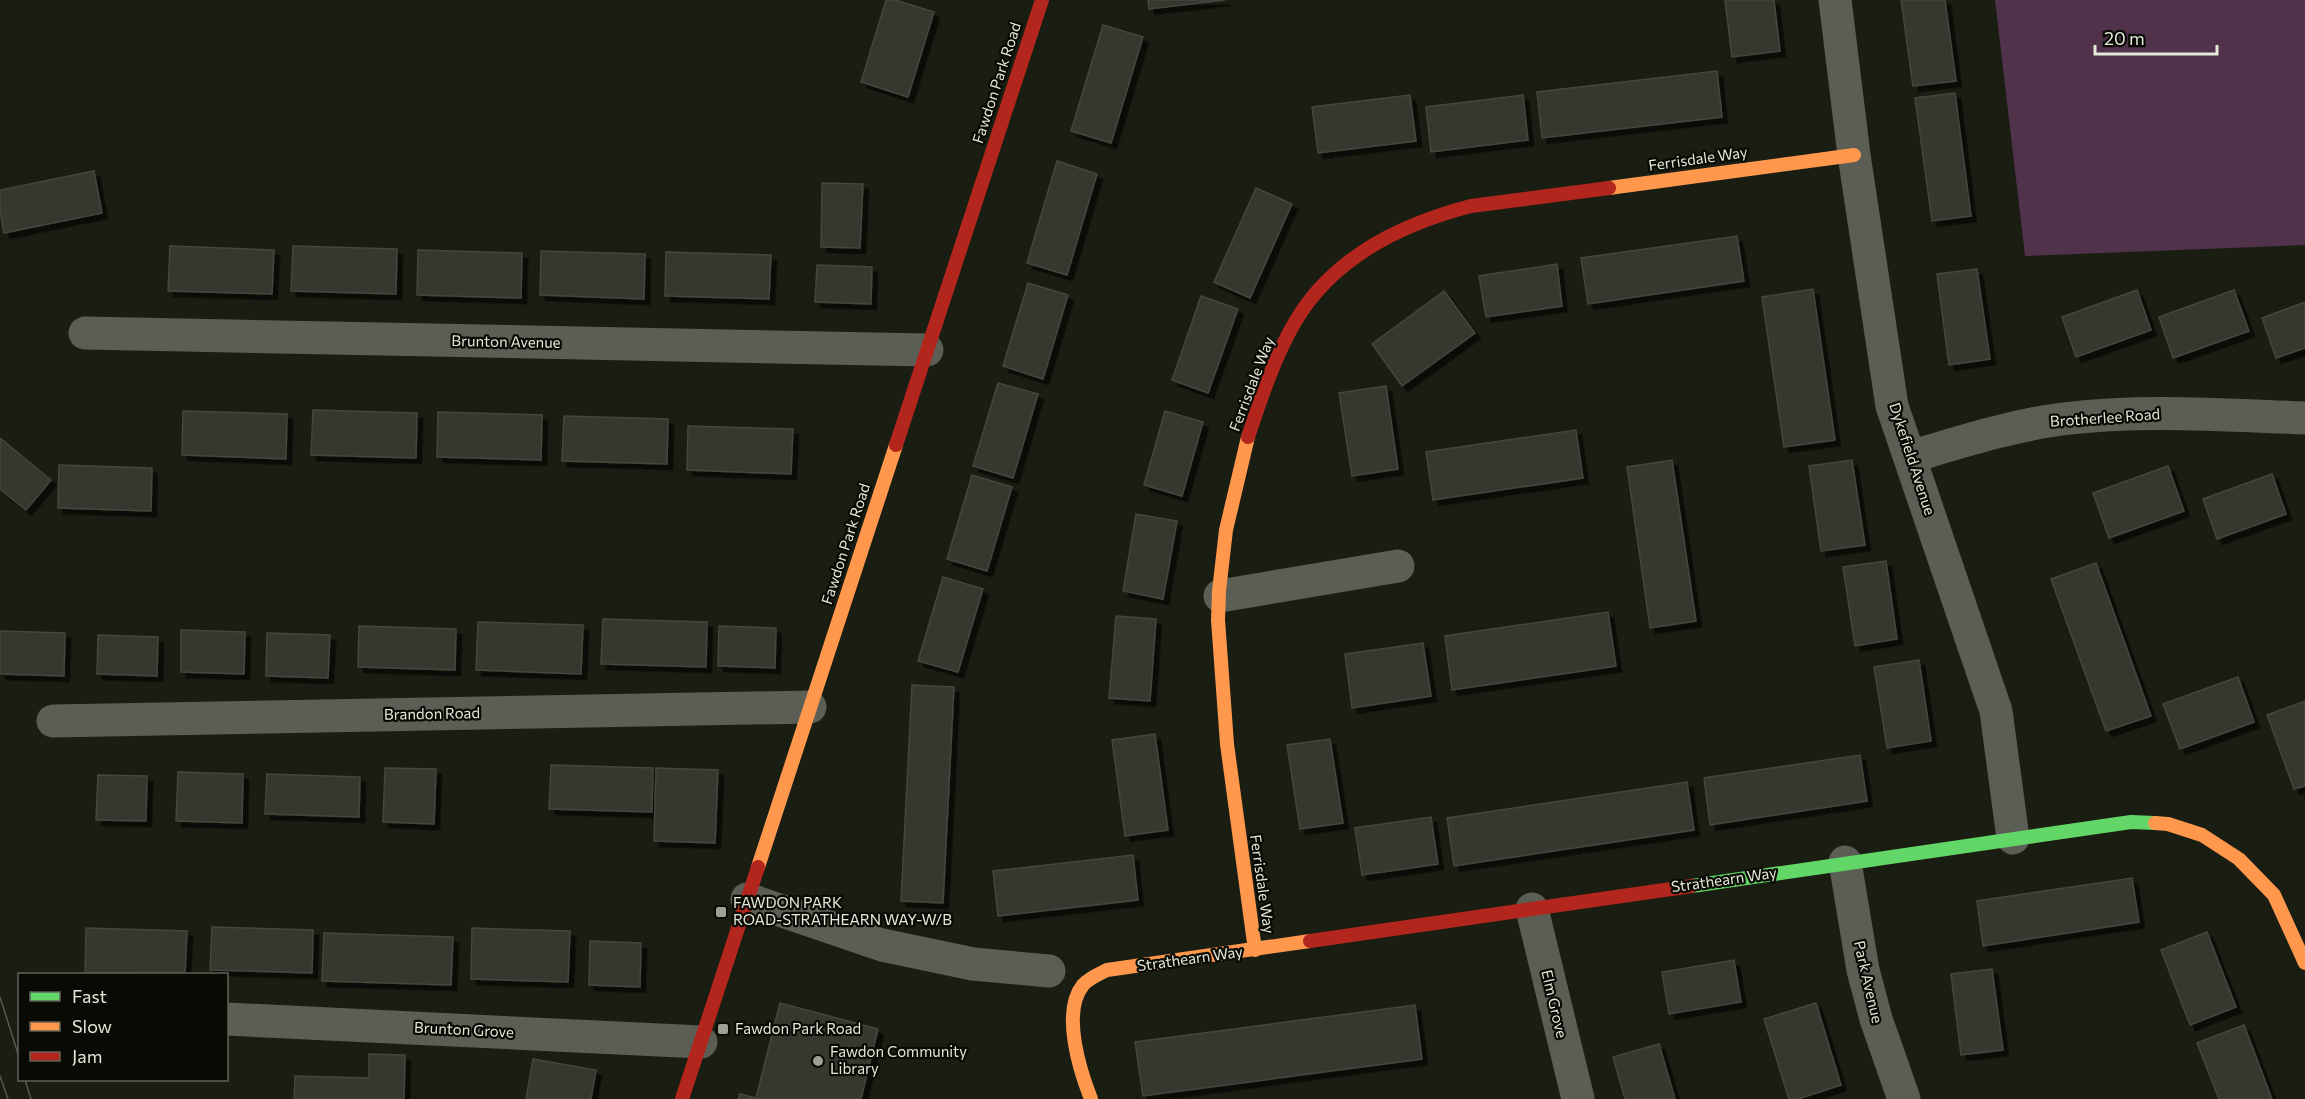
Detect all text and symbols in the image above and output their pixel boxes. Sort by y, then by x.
scale bar [2095,18,2216,56]
street label: Fawdon Park Road [968,20,1024,145]
text: 20 m [2104,27,2145,49]
street label: Ferrisdale Way [1647,142,1749,174]
street label: Brunton Avenue [451,331,561,351]
street label: Ferrisdale Way [1225,334,1277,434]
street label: Dykefield Avenue [1886,400,1940,517]
street label: Brotherlee Road [2049,404,2161,430]
street label: Fawdon Park Road [817,481,873,606]
street label: Brandon Road [384,703,480,723]
street label: Ferrisdale Way [1247,833,1279,935]
street label: Strathearn Way [1670,863,1778,895]
place label: FAWDON PARK ROAD-STRATHEARN WAY-W/B [733,893,952,928]
marker: FAWDON PARK ROAD-STRATHEARN WAY-W/B [714,905,728,919]
street label: Park Avenue [1851,939,1887,1025]
street label: Strathearn Way [1136,942,1244,974]
street label: Elm Grove [1538,968,1572,1040]
legend [18,973,228,1081]
text: Fast [72,985,107,1007]
text: Slow [72,1015,112,1037]
street label: Brunton Grove [414,1017,514,1041]
place label: Fawdon Park Road [735,1019,861,1037]
marker: Fawdon Park Road [716,1022,730,1036]
place label: Fawdon Community Library [830,1042,967,1077]
text: Jam [72,1045,102,1067]
marker: Fawdon Community Library [811,1054,825,1068]

